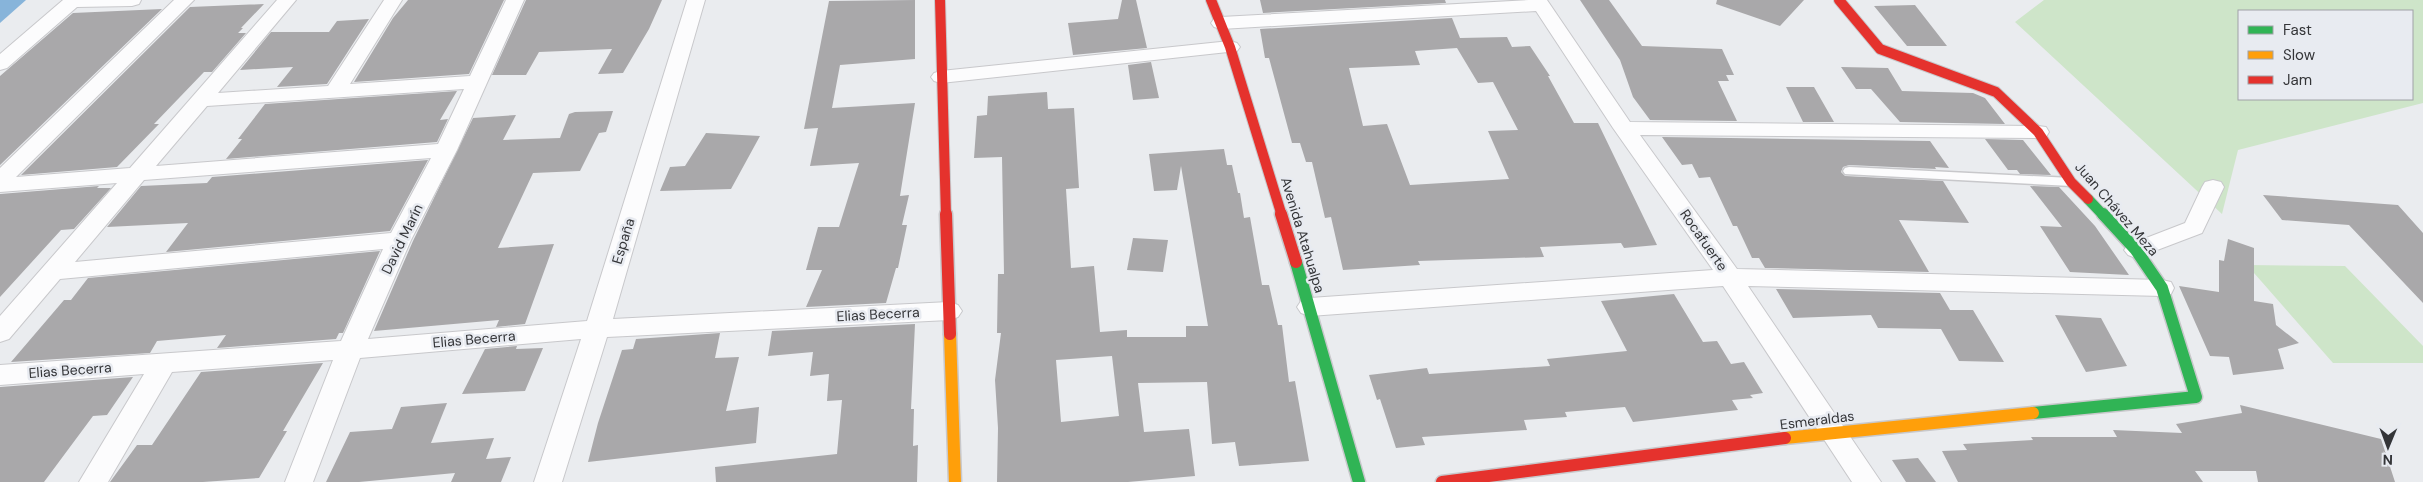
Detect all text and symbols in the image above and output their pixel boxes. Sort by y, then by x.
legend [2238,10,2413,100]
text: Fast [2283,20,2312,40]
text: Slow [2283,45,2316,65]
text: Jam [2283,70,2312,90]
street label: Juan Chávez Meza [2071,158,2163,260]
street label: Avenida Atahualpa [1277,175,1329,295]
street label: David Marín [377,201,427,277]
street label: Rocafuerte [1676,206,1732,274]
street label: España [608,216,638,266]
street label: Elias Becerra [836,303,920,325]
street label: Elias Becerra [432,326,516,352]
street label: Elias Becerra [28,358,112,382]
street label: Esmeraldas [1779,407,1855,433]
north arrow [2363,422,2413,472]
text: N [2383,451,2393,469]

